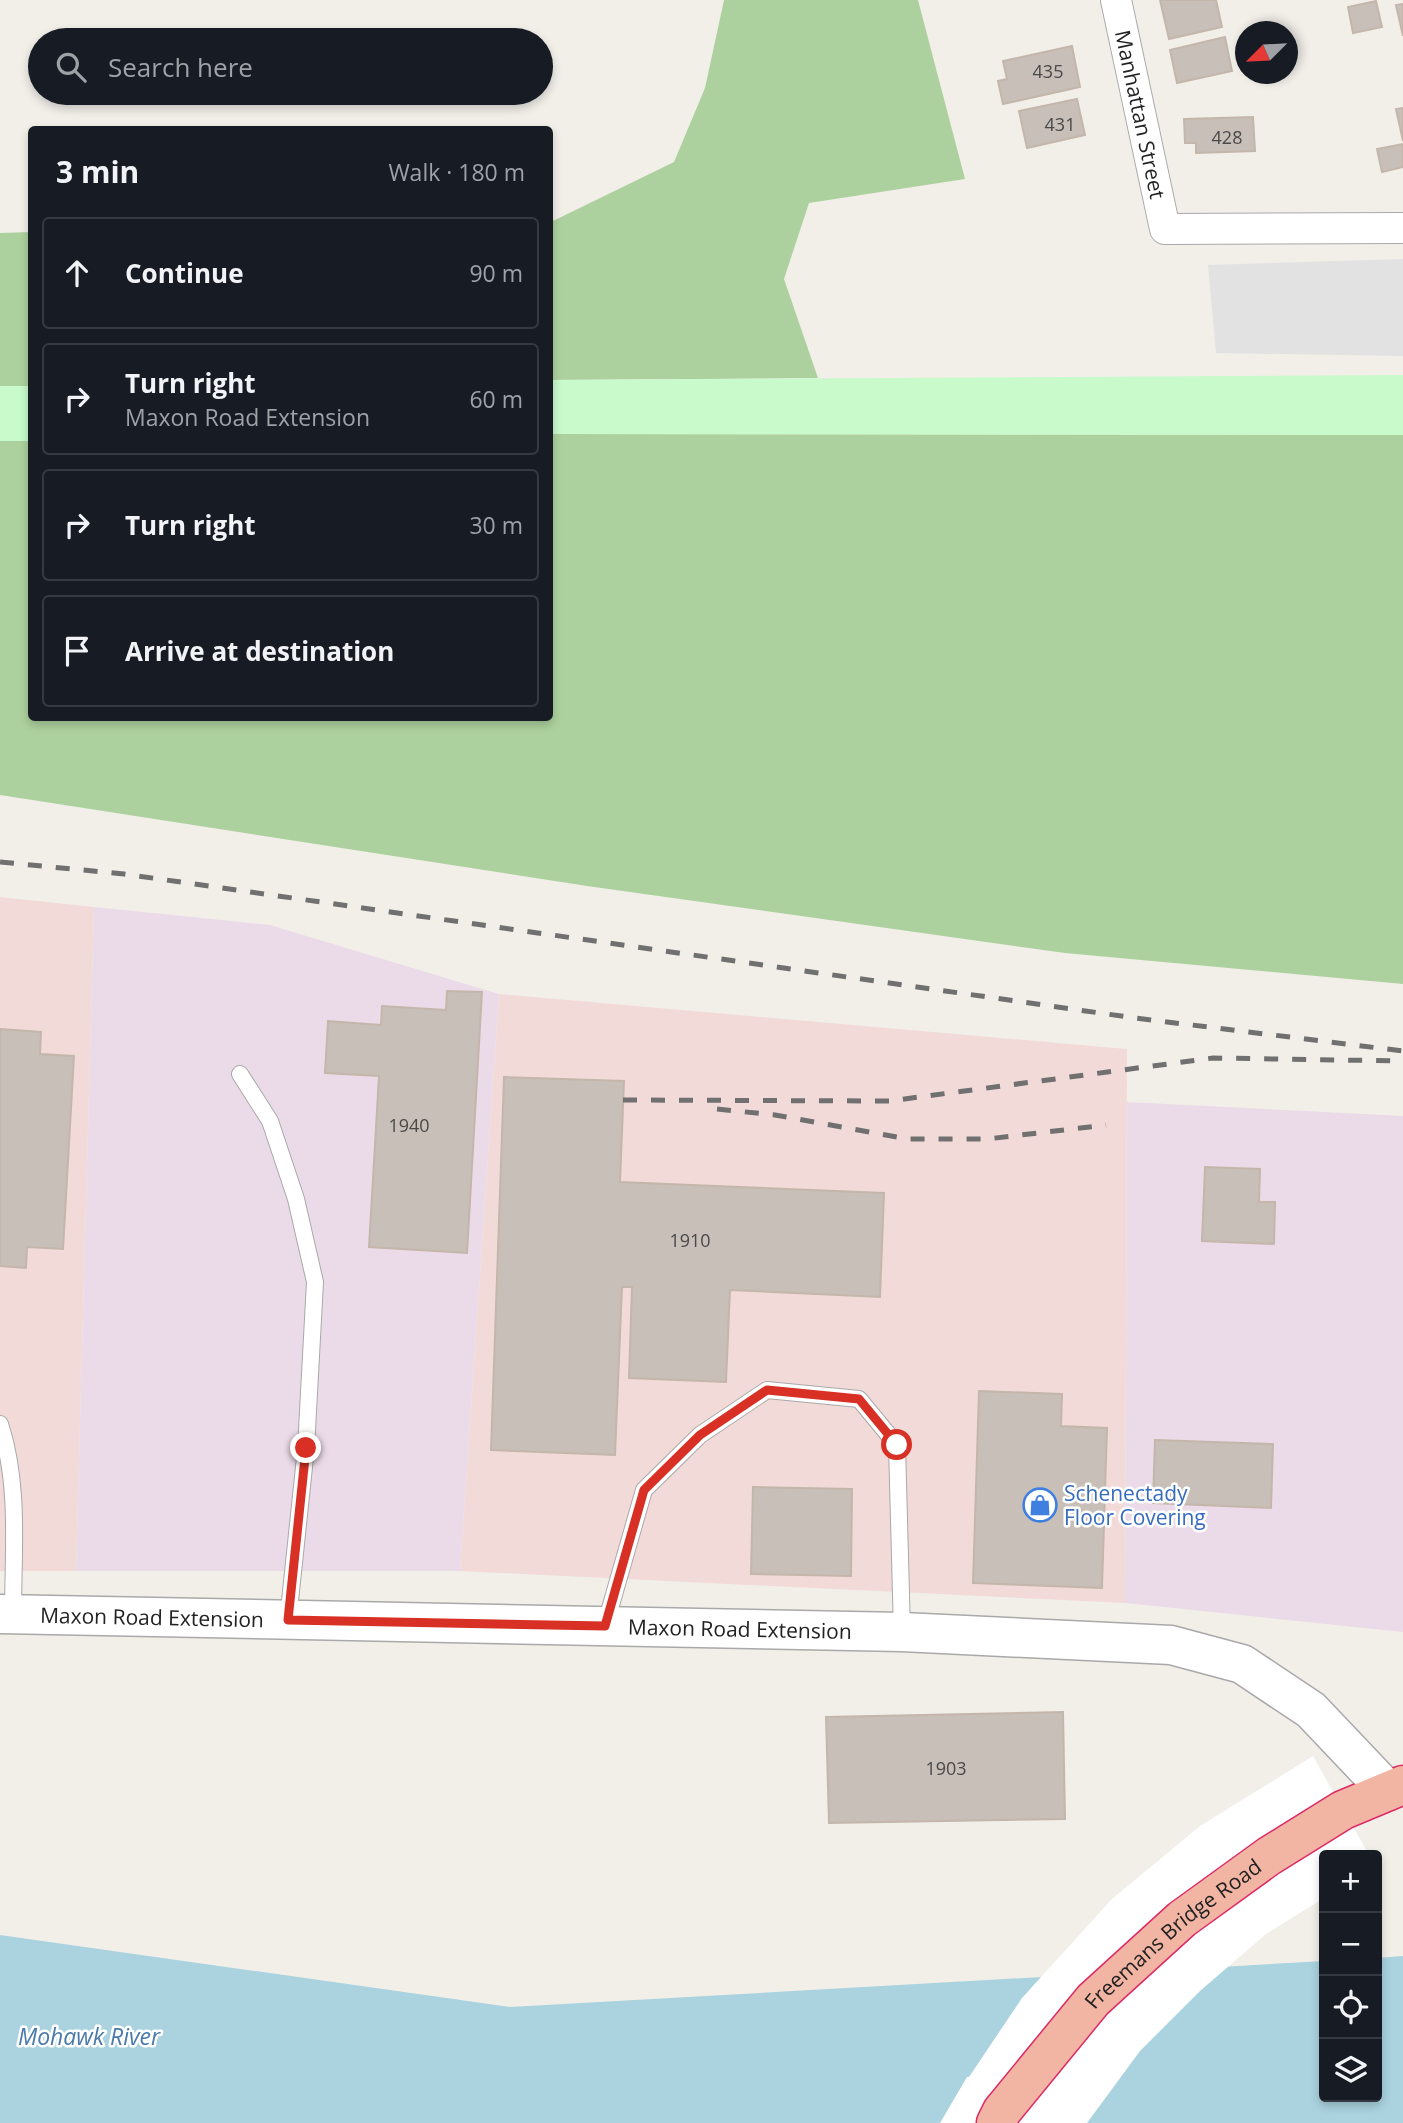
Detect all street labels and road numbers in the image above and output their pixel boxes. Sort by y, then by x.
street label: Manhattan Street [1109,28,1172,201]
street label: Maxon Road Extension [40,1601,264,1633]
street label: Maxon Road Extension [628,1613,852,1645]
street label: Freemans Bridge Road [1078,1852,1267,2014]

